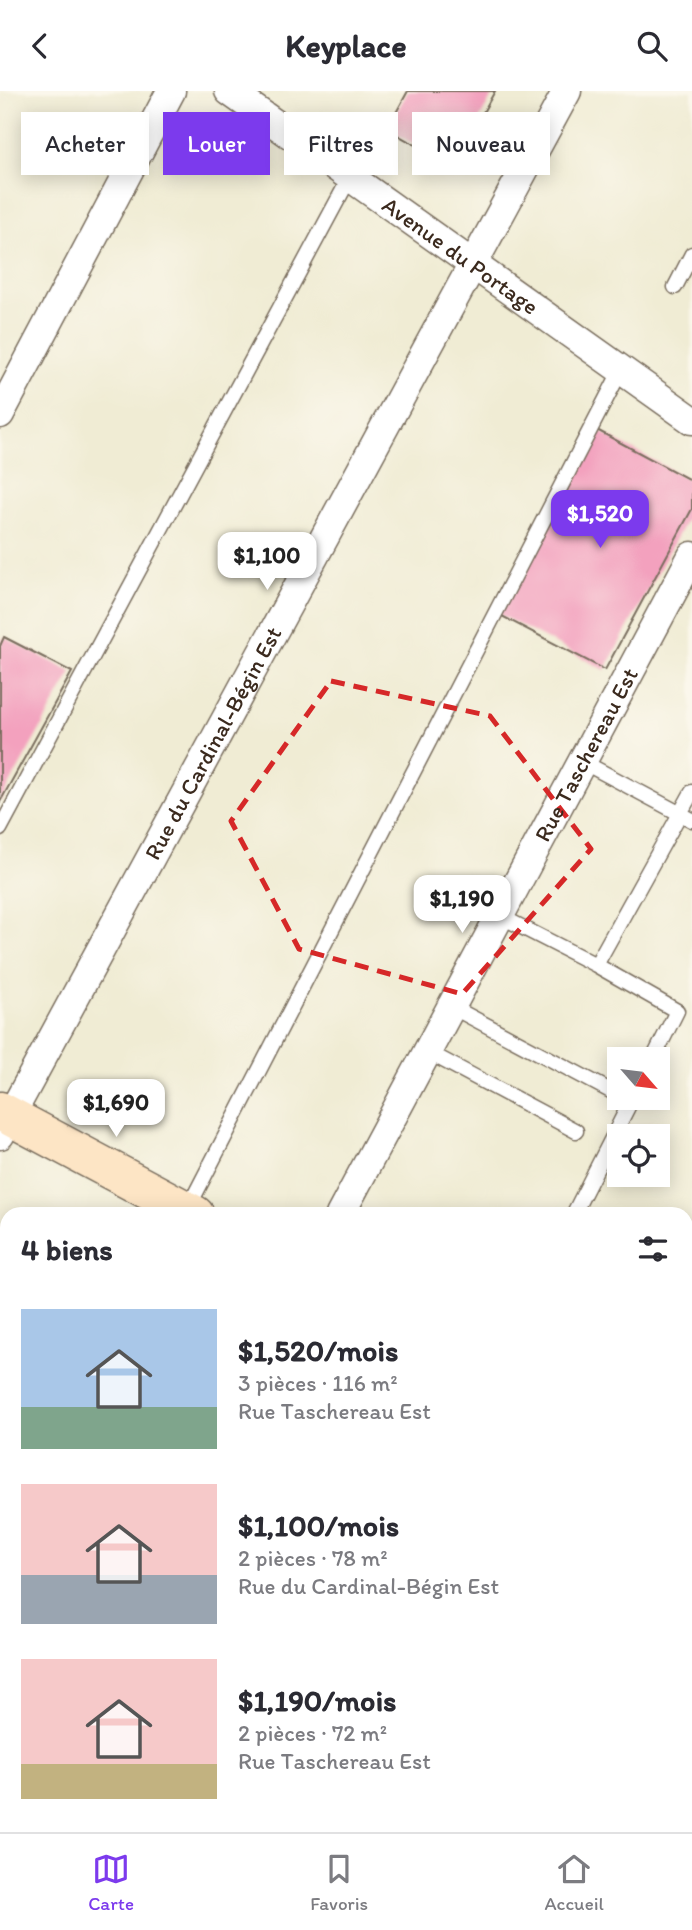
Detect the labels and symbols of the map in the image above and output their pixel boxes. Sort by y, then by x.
street label: Avenue du Portage [377,191,544,320]
pin: $1,520 [543,491,657,550]
pin: $1,100 [210,533,324,592]
street label: Rue du Cardinal-Bégin Est [138,621,288,865]
street label: Rue Taschereau Est [528,663,644,846]
pin: $1,190 [405,875,519,935]
north arrow [607,1047,670,1109]
pin: $1,690 [59,1079,173,1139]

